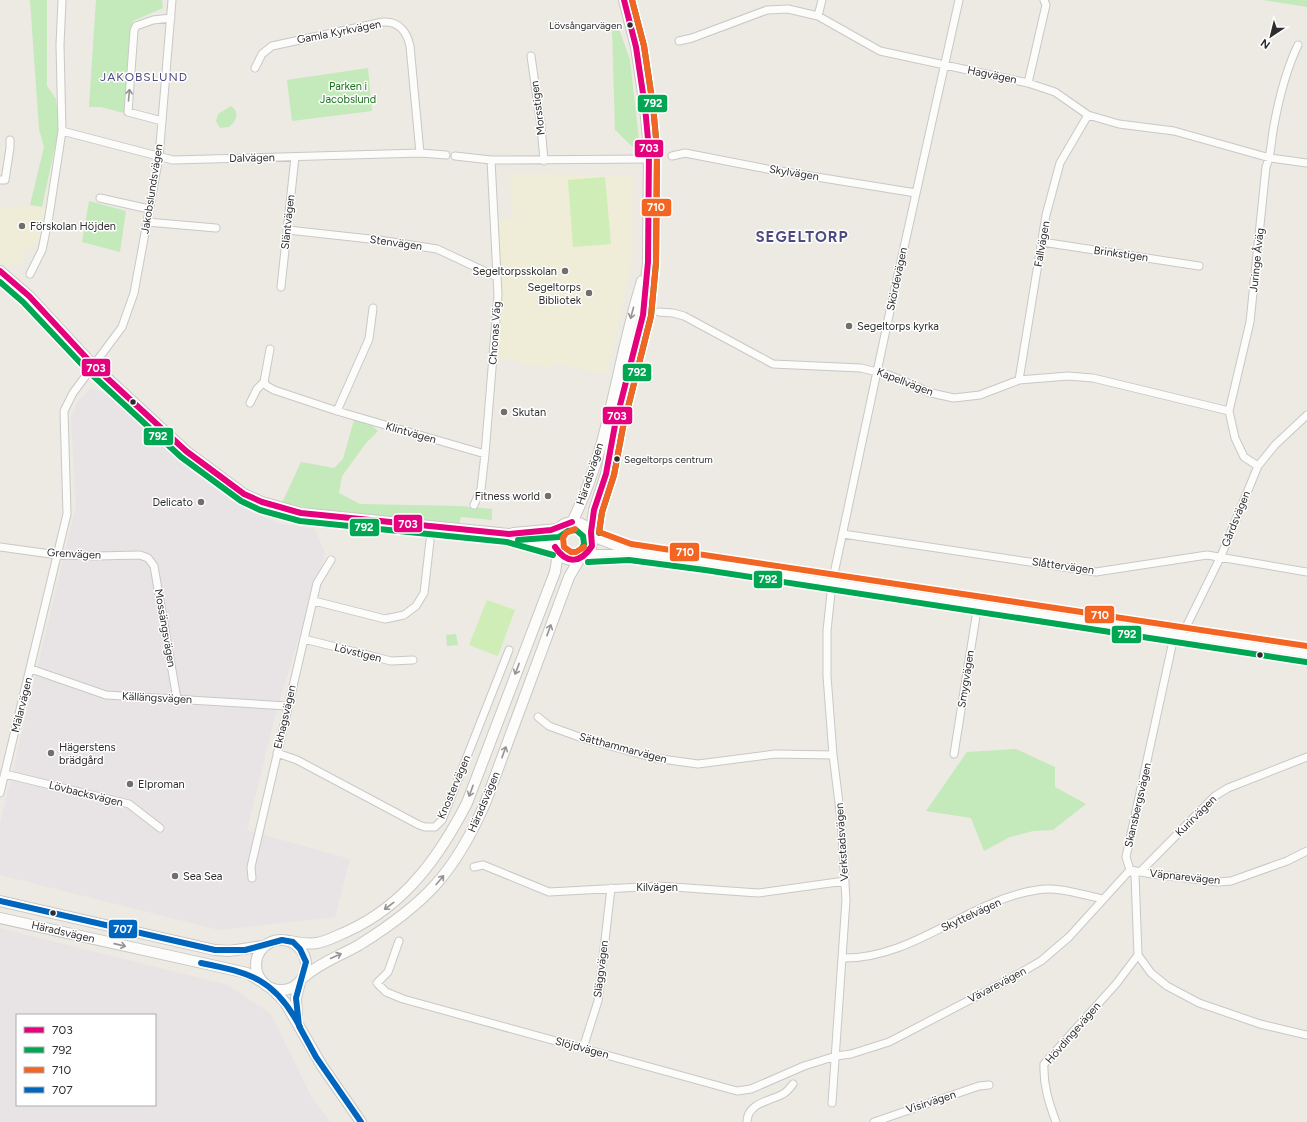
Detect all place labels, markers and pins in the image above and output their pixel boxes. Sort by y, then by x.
place label: Lövsångarvägen [549,19,622,32]
marker: Lövsångarvägen [625,20,635,30]
place label: Förskolan Höjden [30,220,116,233]
marker: Förskolan Höjden [17,221,27,231]
place label: Segeltorpsskolan [473,265,557,278]
marker: Segeltorpsskolan [560,266,570,276]
place label: Segeltorps Bibliotek [528,281,582,307]
marker: Segeltorps Bibliotek [584,288,594,298]
place label: Segeltorps kyrka [857,320,939,333]
marker: Segeltorps kyrka [844,321,854,331]
unlabelled marker [128,397,138,407]
place label: Skutan [512,406,546,419]
marker: Skutan [499,407,509,417]
place label: Segeltorps centrum [624,453,713,466]
marker: Segeltorps centrum [612,454,622,464]
place label: Fitness world [475,490,540,503]
marker: Fitness world [543,491,553,501]
place label: Delicato [152,496,193,509]
marker: Delicato [196,497,206,507]
unlabelled marker [1255,650,1265,660]
place label: Hägerstens brädgård [59,741,116,767]
marker: Hägerstens brädgård [46,748,56,758]
place label: Elproman [138,778,185,791]
marker: Elproman [125,779,135,789]
place label: Sea Sea [183,870,222,883]
marker: Sea Sea [170,871,180,881]
unlabelled marker [48,908,58,918]

